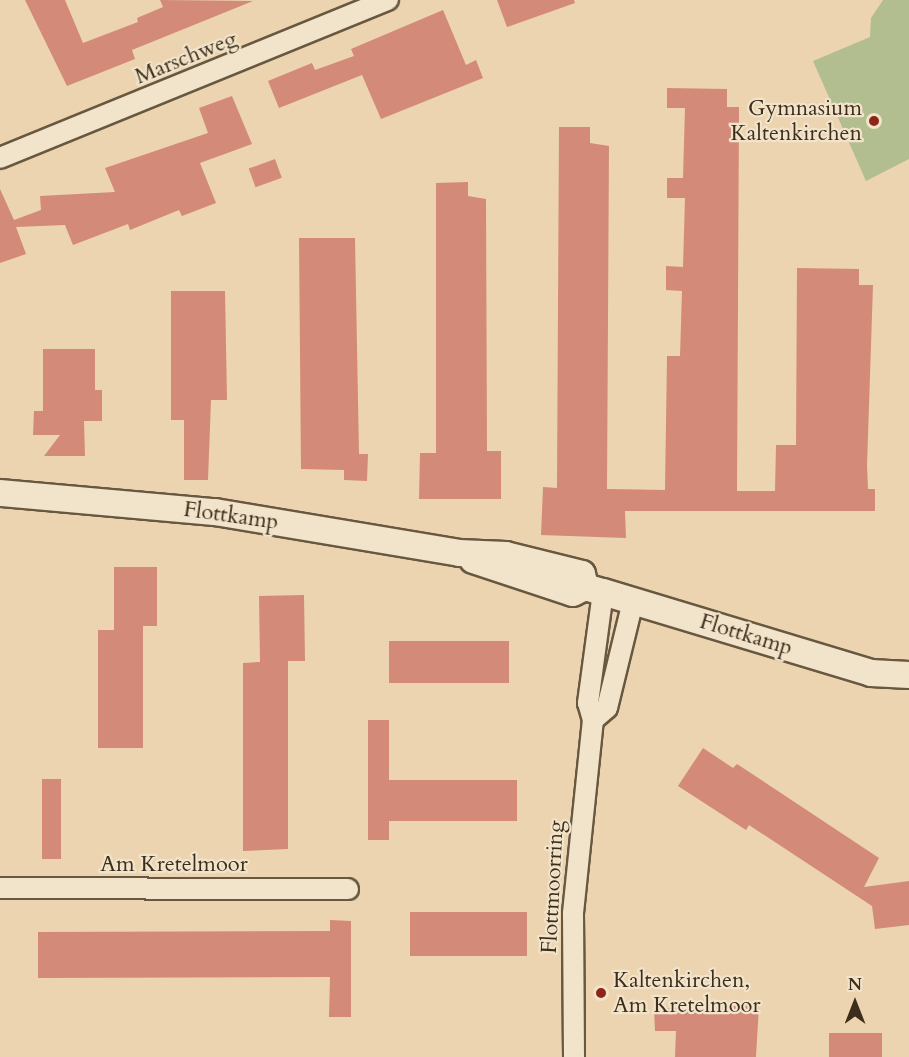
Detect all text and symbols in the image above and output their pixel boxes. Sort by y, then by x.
street label: Marschweg [131,26,241,90]
place label: Gymnasium Kaltenkirchen [730,95,862,146]
marker: Gymnasium Kaltenkirchen [867,114,881,128]
street label: Flottkamp [182,496,280,536]
street label: Flottkamp [696,608,796,662]
street label: Flottmoorring [536,820,570,954]
street label: Am Kretelmoor [100,852,248,878]
place label: Kaltenkirchen, Am Kretelmoor [613,967,761,1018]
north arrow [825,973,885,1033]
text: N [848,974,862,996]
marker: Kaltenkirchen, Am Kretelmoor [594,986,608,1000]

